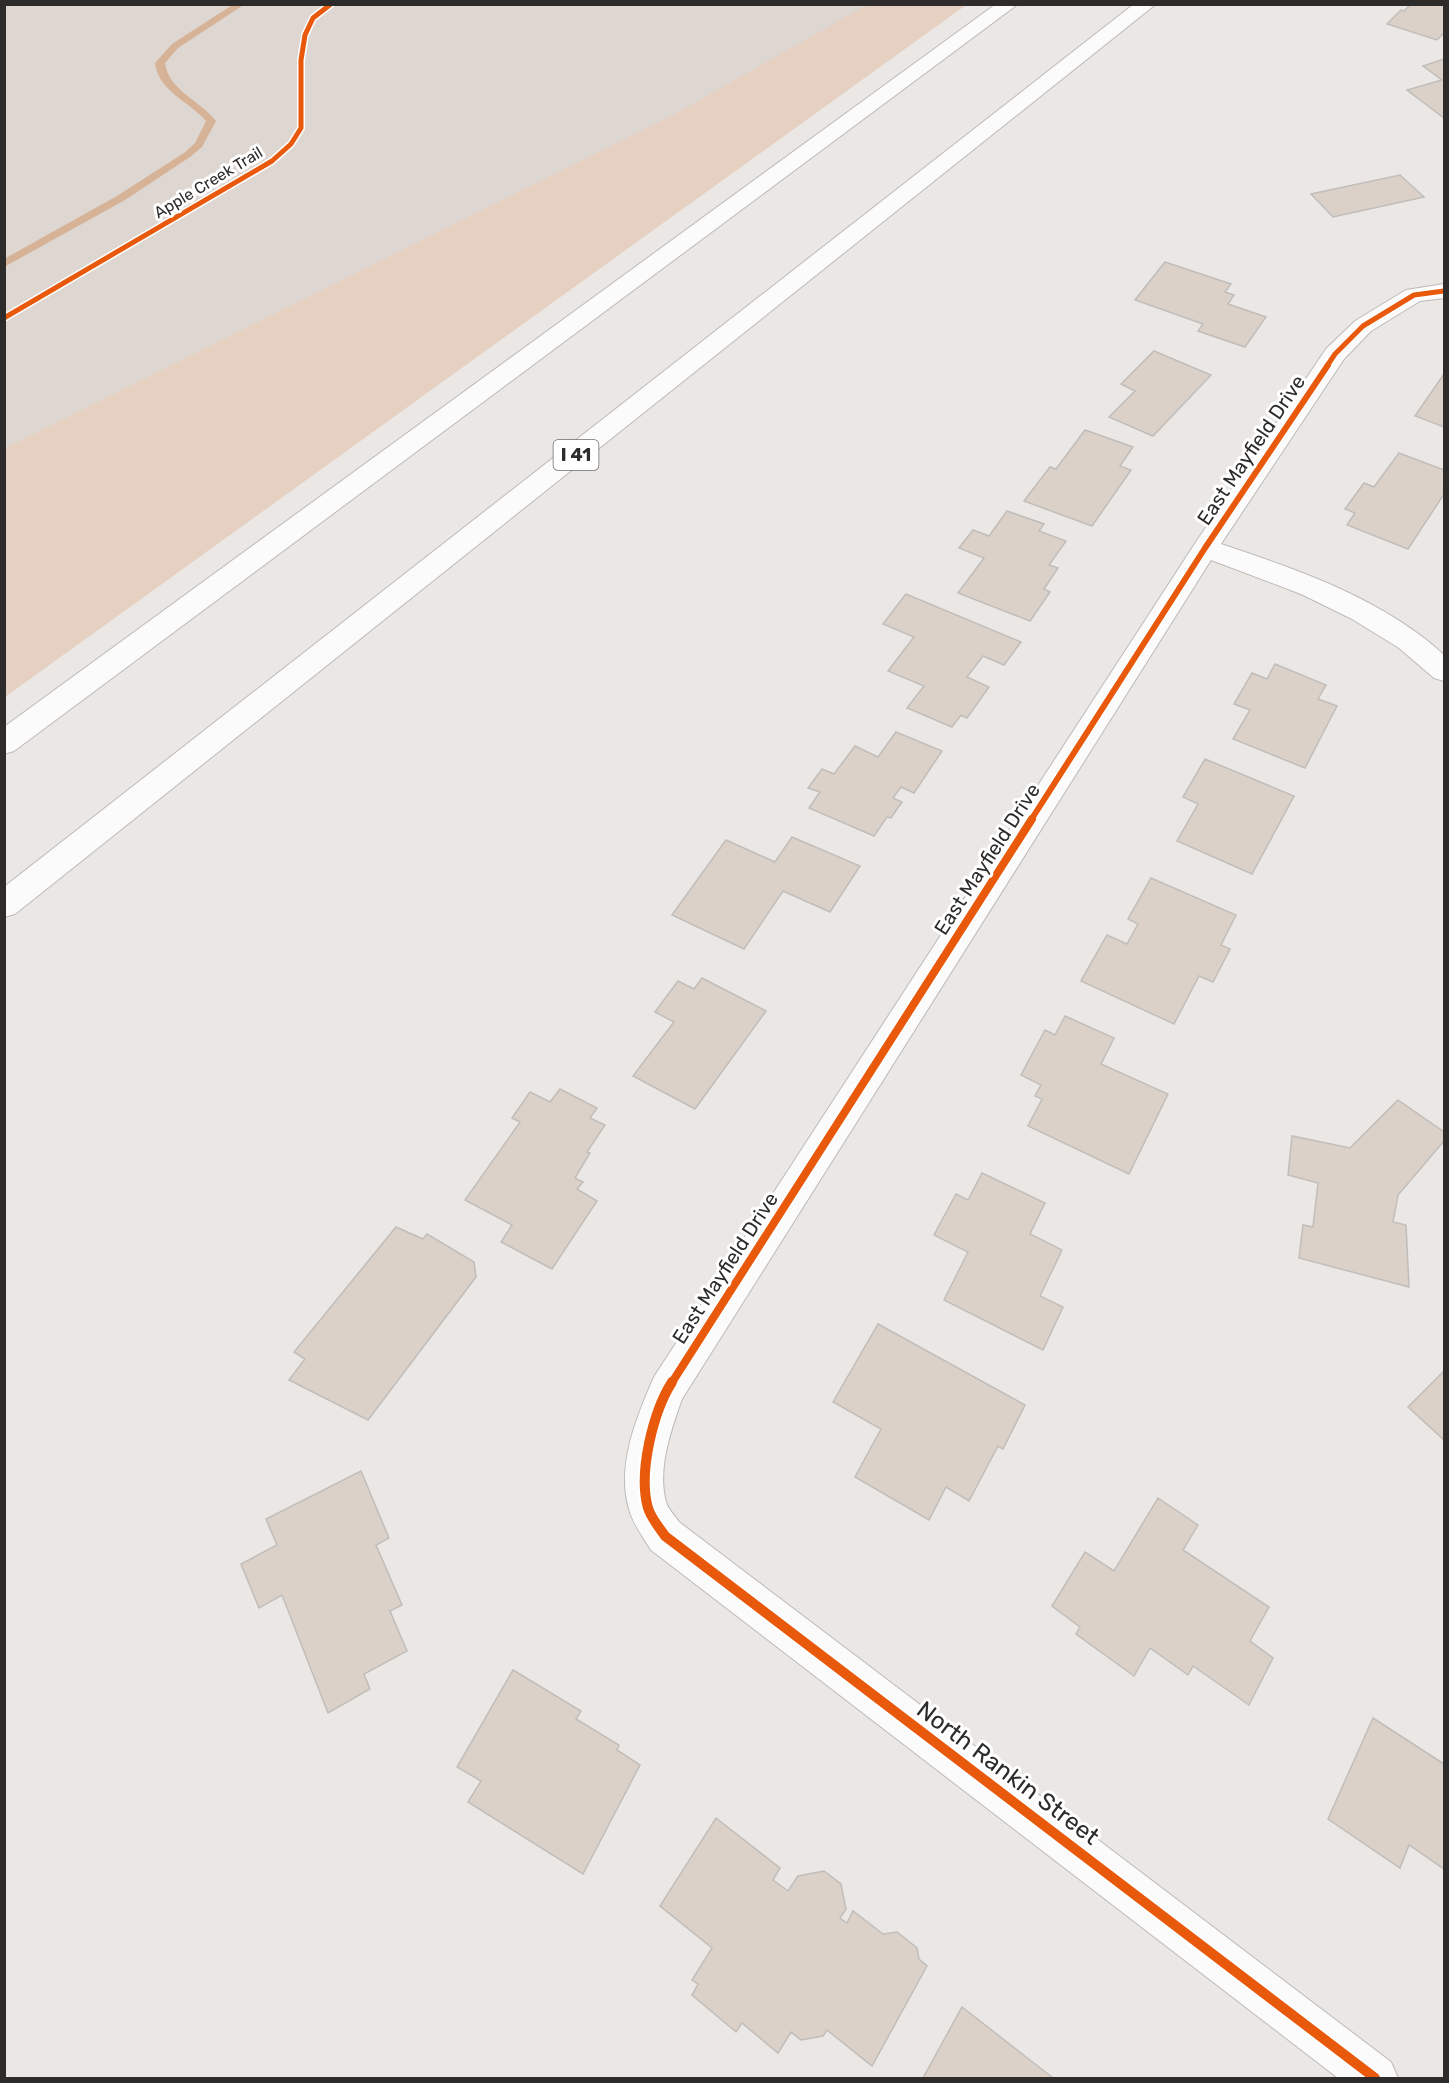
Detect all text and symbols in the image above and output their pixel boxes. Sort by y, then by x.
street label: Apple Creek Trail [151,143,266,222]
street label: East Mayfield Drive [1192,370,1310,530]
road number: I 41 [554,440,598,470]
street label: East Mayfield Drive [929,779,1045,939]
street label: East Mayfield Drive [667,1188,783,1348]
street label: North Rankin Street [911,1695,1105,1851]

